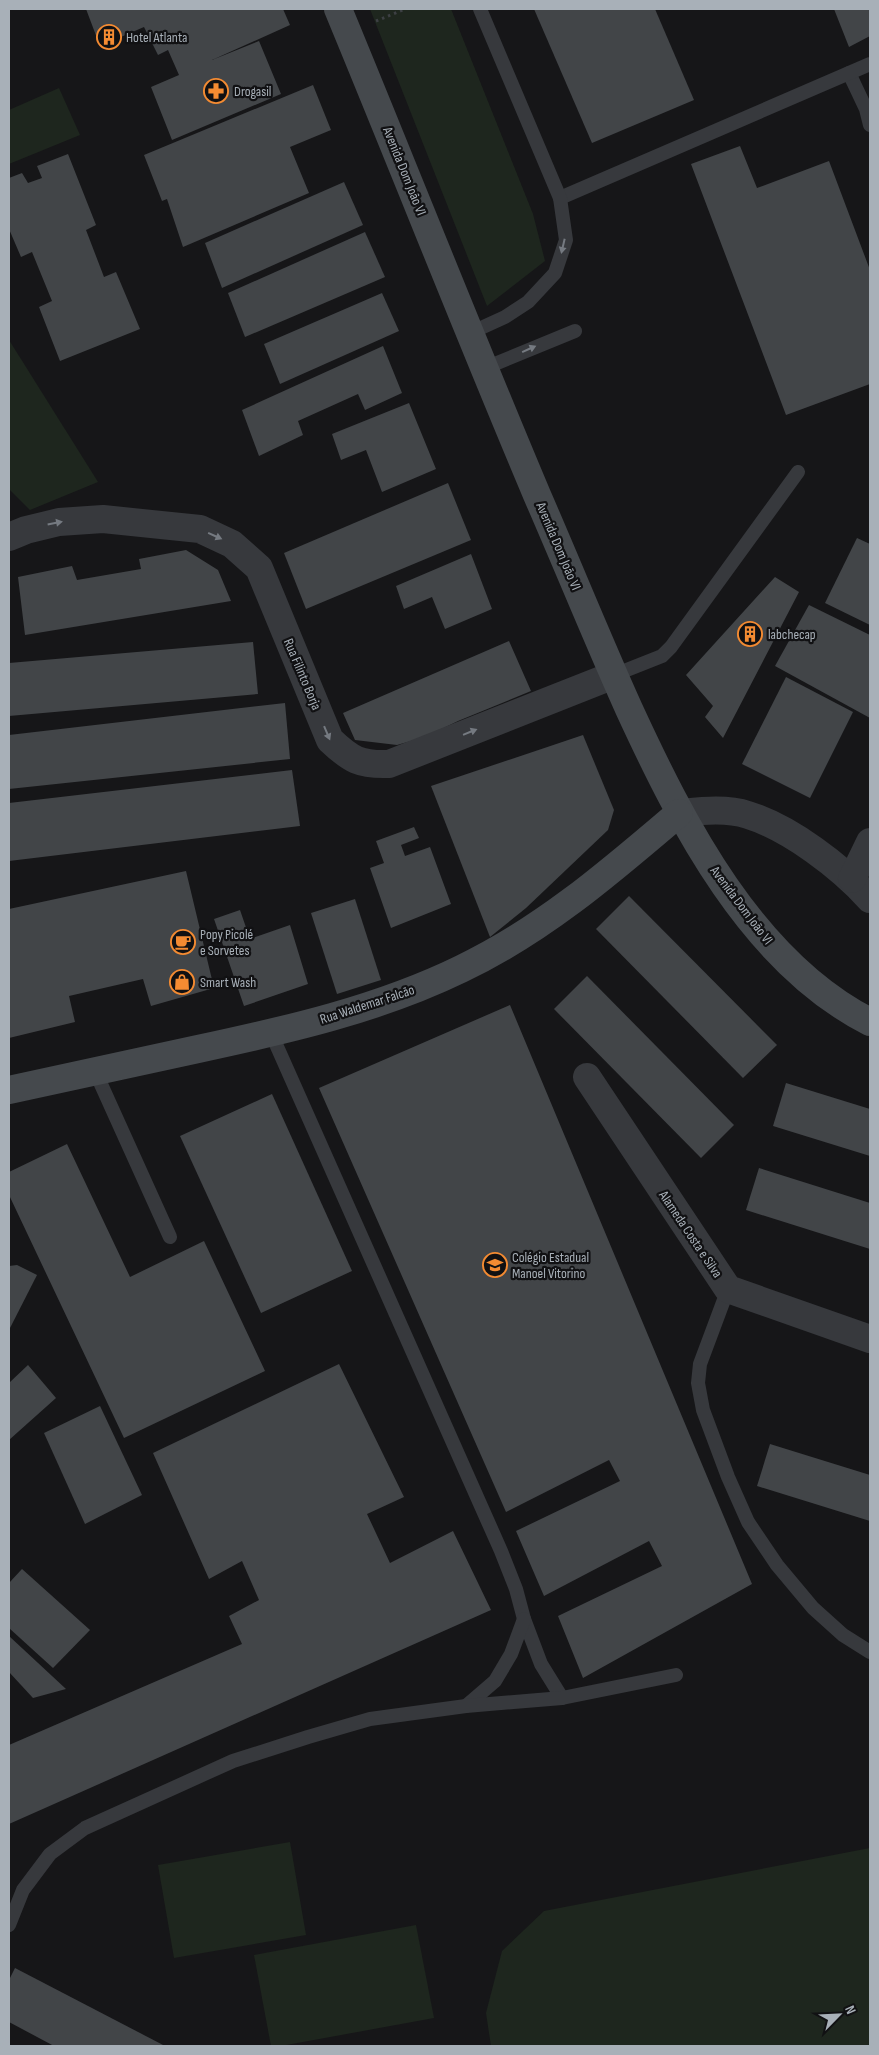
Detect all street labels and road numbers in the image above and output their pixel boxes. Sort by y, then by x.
street label: Avenida Dom João VI [379,124,430,218]
street label: Avenida Dom João VI [532,499,585,593]
street label: Rua Filinto Borja [280,636,325,712]
street label: Avenida Dom João VI [706,862,777,948]
street label: Rua Waldemar Falcão [318,981,417,1028]
street label: Alameda Costa e Silva [655,1187,726,1281]

